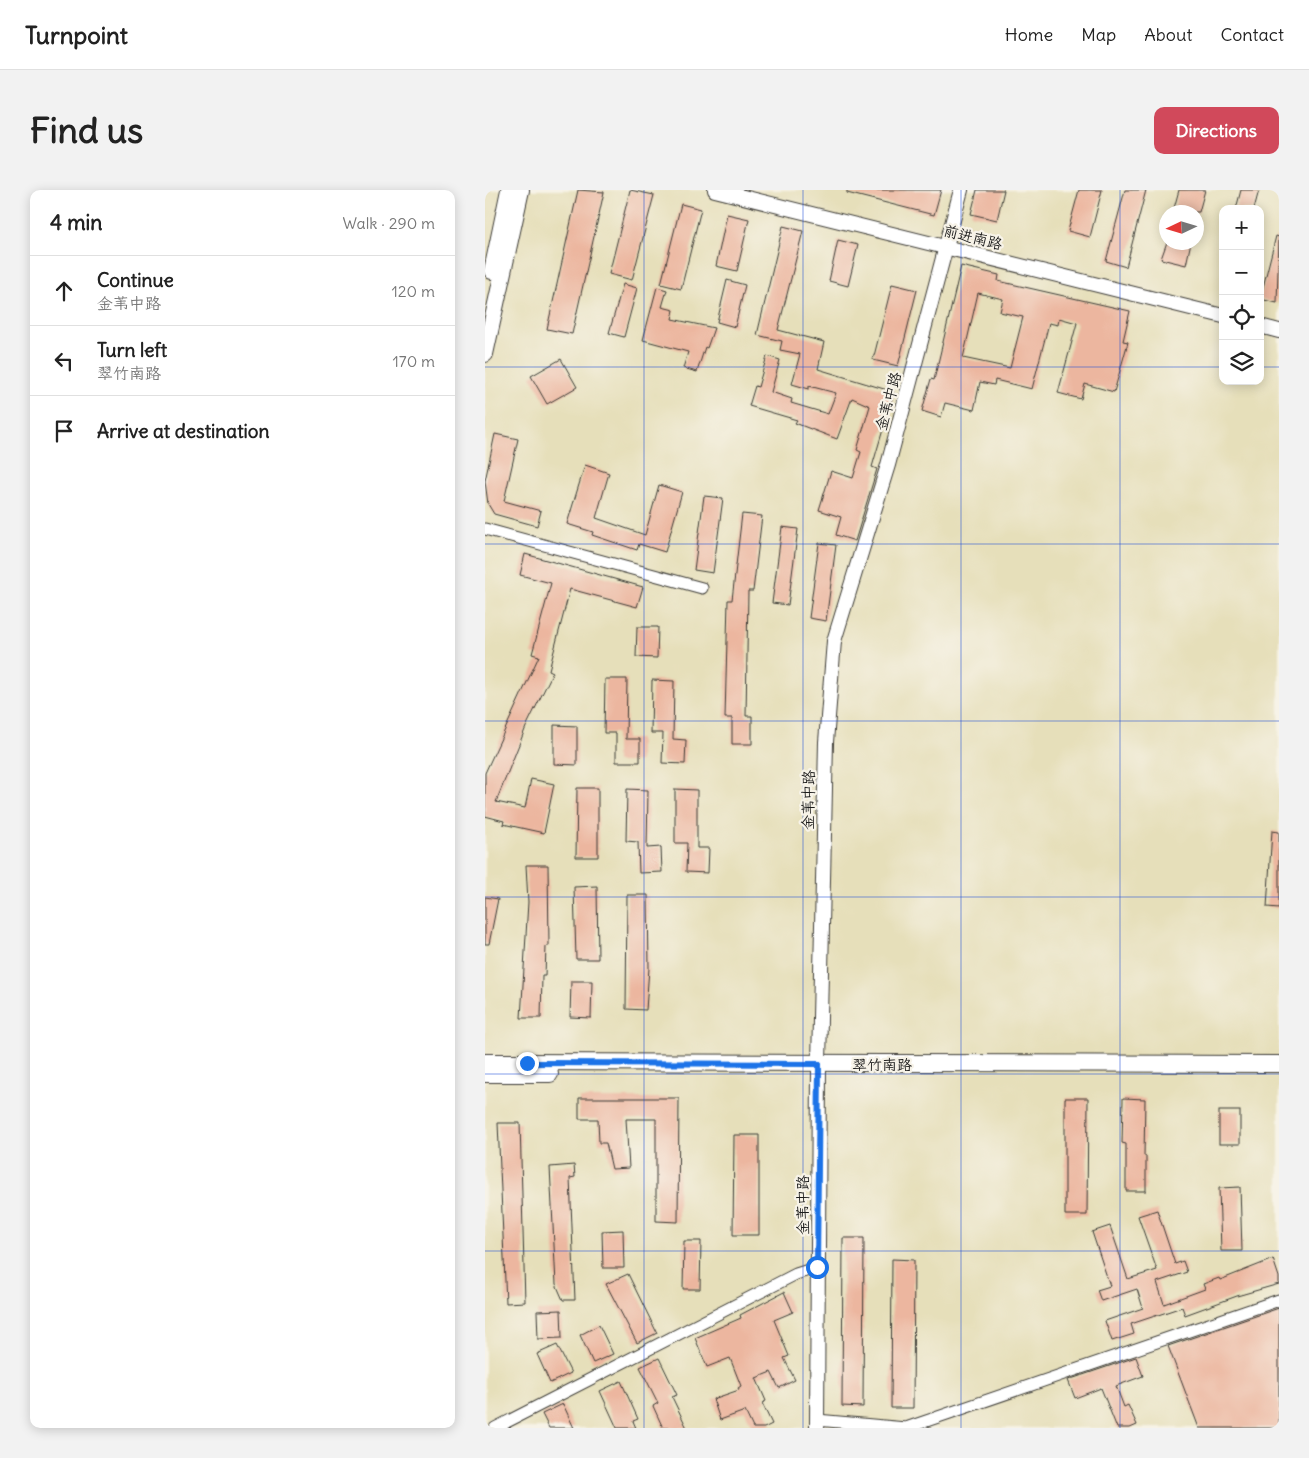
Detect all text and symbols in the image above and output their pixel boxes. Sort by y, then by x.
text: Turnpoint [25,20,128,50]
text: Home [1005,23,1053,46]
text: Map [1081,23,1116,46]
text: About [1144,23,1192,46]
text: Contact [1220,23,1284,46]
button: Directions [1154,107,1279,154]
text: Find us [30,108,143,152]
north arrow [1159,205,1204,250]
map controls [1219,205,1264,385]
button: + [1219,205,1264,250]
text: 4 min [50,209,102,236]
text: Walk · 290 m [343,213,435,233]
street label: 前进南路 [942,221,1004,253]
button: − [1219,250,1264,295]
text: Continue [97,268,174,292]
icon: ahead [50,277,78,305]
text: 120 m [392,281,435,301]
text: 金苇中路 [97,293,161,313]
button: locate [1219,295,1264,340]
text: Turn left [97,338,167,362]
button: layers [1219,340,1264,385]
icon: left [50,347,78,375]
text: 170 m [392,351,435,371]
text: 翠竹南路 [97,363,161,383]
street label: 金苇中路 [871,370,905,432]
icon: arrive [50,417,78,445]
text: Arrive at destination [97,419,270,443]
street label: 金苇中路 [798,770,818,830]
route end [516,1052,539,1075]
street label: 翠竹南路 [852,1055,912,1074]
street label: 金苇中路 [793,1175,812,1235]
route start [806,1256,829,1279]

